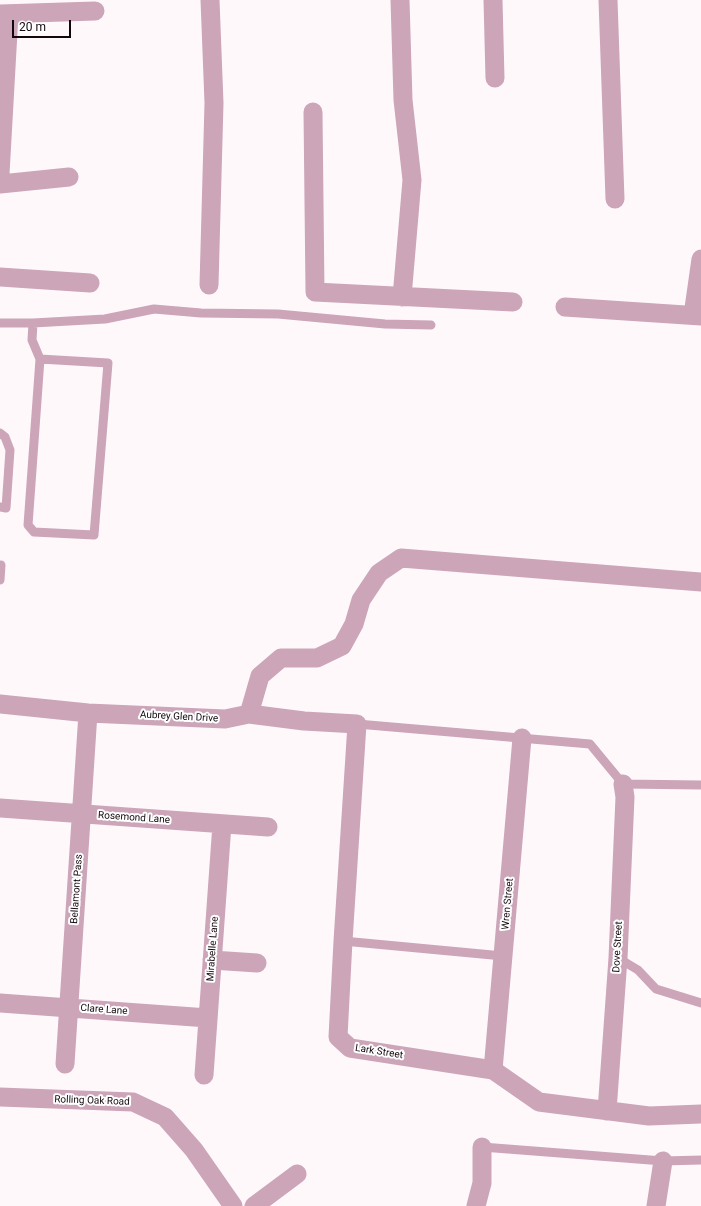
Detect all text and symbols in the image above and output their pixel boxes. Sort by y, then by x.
scale bar [14,12,73,38]
text: 20 m [19,20,46,34]
street label: Aubrey Glen Drive [140,709,218,725]
street label: Rosemond Lane [98,810,170,826]
street label: Bellamont Pass [69,854,85,924]
street label: Wren Street [500,878,516,930]
street label: Mirabelle Lane [205,916,221,982]
street label: Dove Street [611,921,625,973]
street label: Clare Lane [80,1002,128,1018]
street label: Lark Street [354,1042,404,1062]
street label: Rolling Oak Road [54,1094,130,1108]

